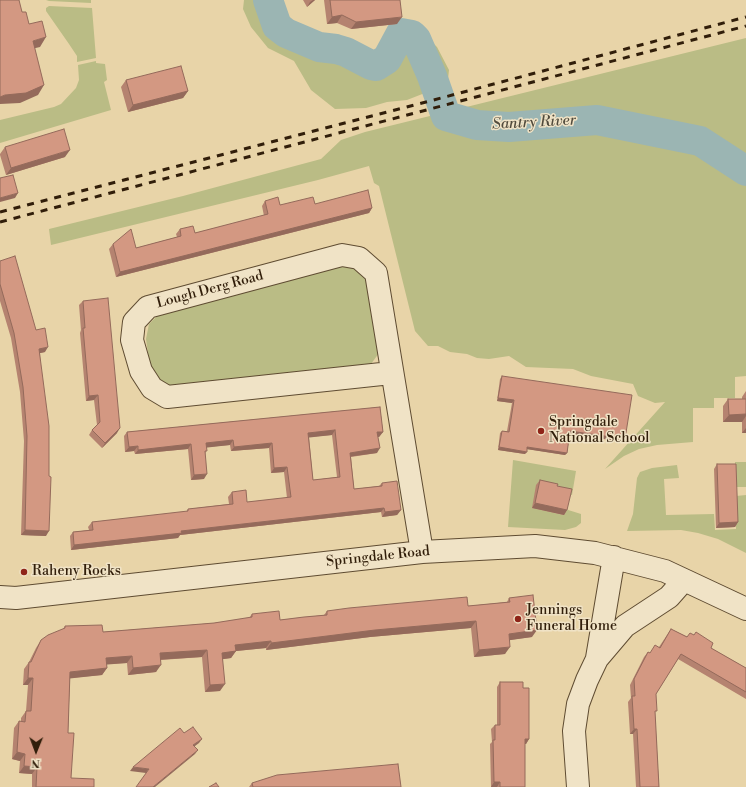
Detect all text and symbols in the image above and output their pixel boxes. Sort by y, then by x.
water label: Santry River [492,112,576,134]
street label: Lough Derg Road [155,268,265,312]
place label: Springdale National School [549,415,649,448]
marker: Springdale National School [536,426,546,436]
street label: Springdale Road [325,543,431,571]
place label: Raheny Rocks [32,564,121,580]
marker: Raheny Rocks [19,567,29,577]
place label: Jennings Funeral Home [526,603,617,636]
marker: Jennings Funeral Home [513,614,523,624]
north arrow [16,731,56,771]
text: N [31,756,40,770]

